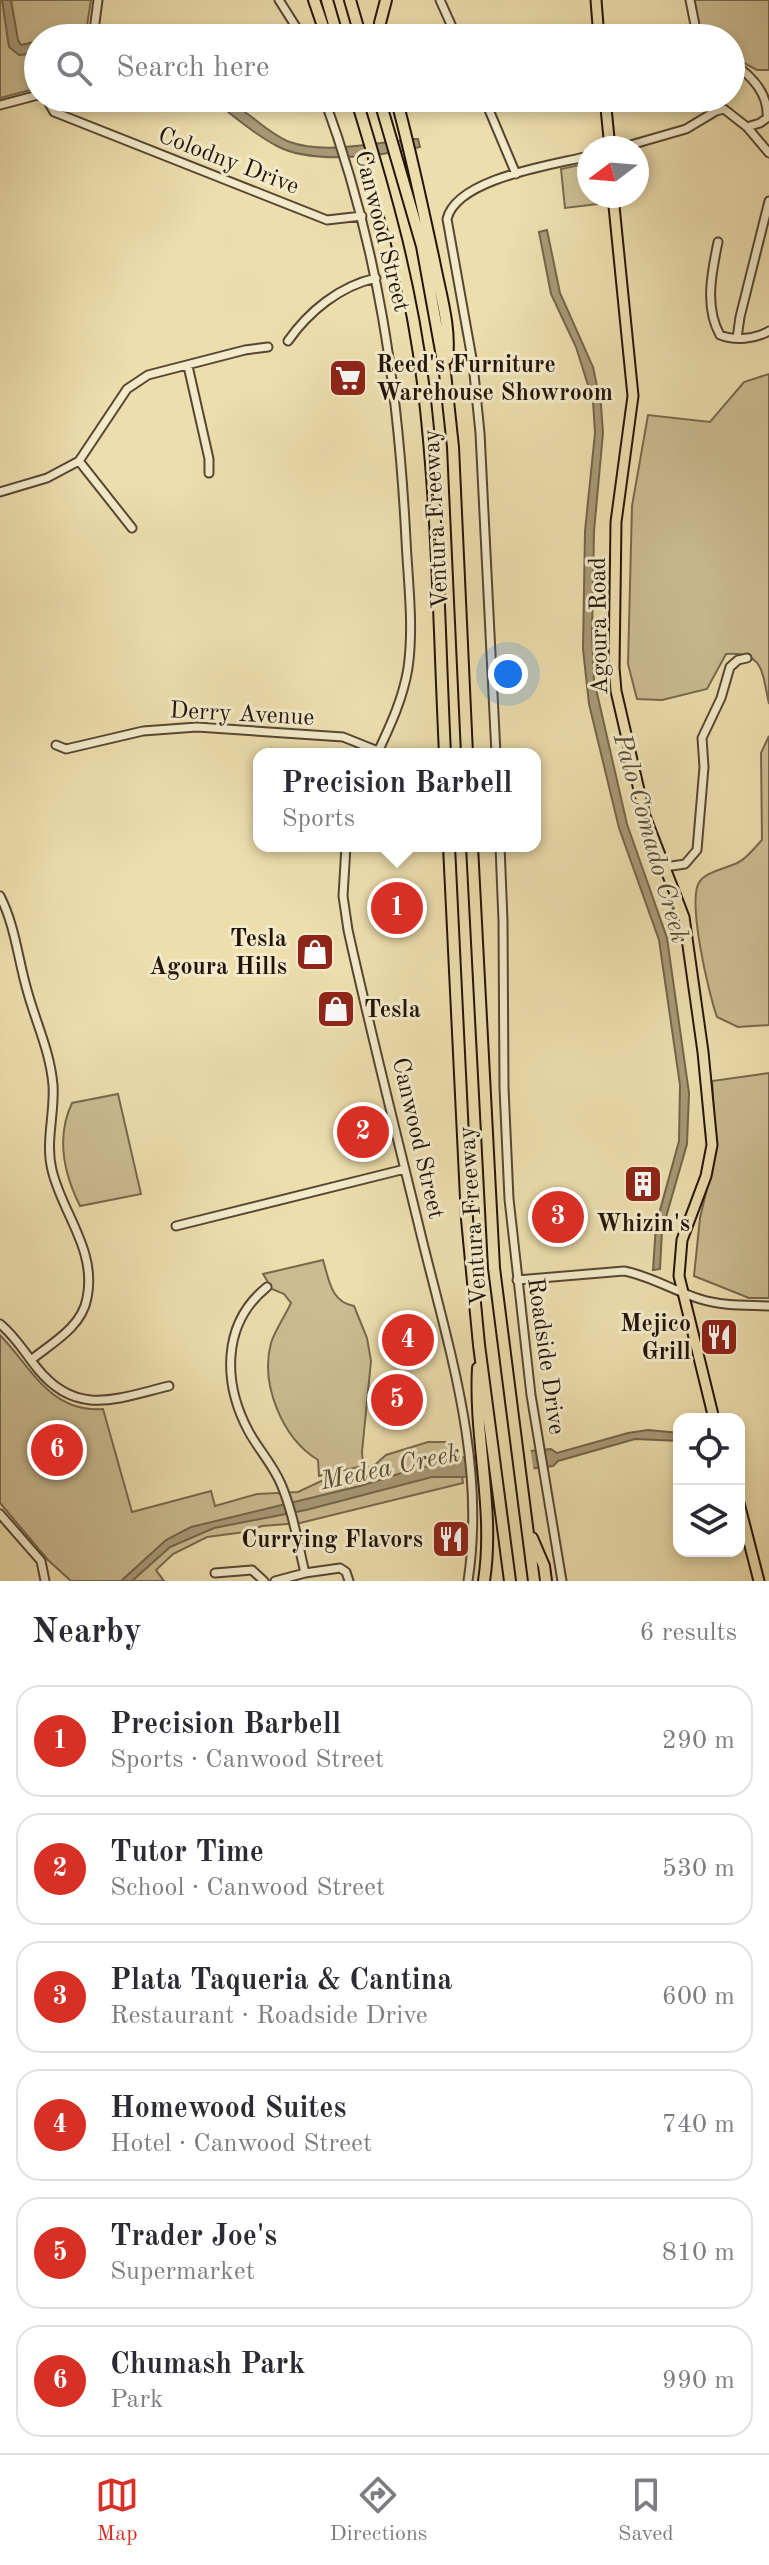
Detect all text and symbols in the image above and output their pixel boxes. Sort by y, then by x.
search box [24,24,745,112]
icon: search [52,46,96,90]
text: Search here [116,53,270,83]
street label: Colodny Drive [154,124,302,200]
north arrow [577,136,649,208]
street label: Canwood Street [349,149,413,314]
place label: Reed's Furniture Warehouse Showroom [376,354,613,406]
supermarket icon: Reed's Furniture Warehouse Showroom [327,357,369,399]
street label: Ventura Freeway [420,428,454,609]
street label: Agoura Road [587,557,613,695]
your location [488,654,528,694]
street label: Derry Avenue [169,699,315,731]
water label: Palo Comado Creek [607,730,692,946]
popup [253,748,541,852]
text: Precision Barbell [281,769,513,799]
text: Sports [281,806,355,832]
pin: 1 [371,878,423,938]
place label: Tesla Agoura Hills [149,928,287,980]
shop icon: Tesla Agoura Hills [294,931,336,973]
shop icon: Tesla [315,988,357,1030]
place label: Tesla [364,999,421,1023]
street label: Canwood Street [387,1055,447,1222]
pin: 2 [337,1102,389,1162]
street label: Ventura Freeway [456,1125,492,1307]
building icon: Whizin's [622,1163,664,1205]
pin: 3 [532,1187,584,1247]
place label: Whizin's [596,1213,690,1237]
street label: Roadside Drive [522,1276,568,1436]
pin: 4 [382,1310,434,1370]
place label: Mejico Grill [620,1313,691,1365]
restaurant icon: Mejico Grill [698,1316,740,1358]
pin: 5 [371,1370,423,1430]
map controls [673,1413,745,1557]
button: locate [673,1413,745,1485]
pin: 6 [31,1420,83,1480]
water label: Medea Creek [317,1440,463,1496]
button: layers [673,1485,745,1557]
restaurant icon: Currying Flavors [430,1518,472,1560]
place label: Currying Flavors [241,1529,423,1553]
text: Nearby [32,1616,142,1650]
text: 6 results [639,1620,737,1646]
text: Precision Barbell [110,1710,341,1740]
text: 1 [52,1728,68,1754]
text: 290 m [662,1728,735,1754]
text: Sports · Canwood Street [110,1747,384,1773]
text: Tutor Time [110,1838,264,1868]
text: 2 [52,1856,68,1882]
text: 530 m [662,1856,735,1882]
text: School · Canwood Street [110,1875,385,1901]
text: Plata Taqueria & Cantina [110,1966,453,1996]
text: 3 [52,1984,68,2010]
text: 600 m [662,1984,735,2010]
text: Restaurant · Roadside Drive [110,2003,428,2029]
text: Homewood Suites [110,2094,346,2124]
text: 4 [52,2112,68,2138]
text: 740 m [662,2112,735,2138]
text: Hotel · Canwood Street [110,2131,372,2157]
text: Trader Joe's [110,2222,277,2252]
text: 5 [52,2240,68,2266]
text: 810 m [662,2240,735,2266]
text: Supermarket [110,2259,255,2285]
text: Chumash Park [110,2350,305,2380]
text: 6 [52,2368,68,2394]
text: 990 m [662,2368,735,2394]
text: Park [110,2387,164,2413]
tab: Map [95,2473,139,2548]
tab: Directions [330,2473,427,2548]
tab: Saved [618,2473,674,2548]

